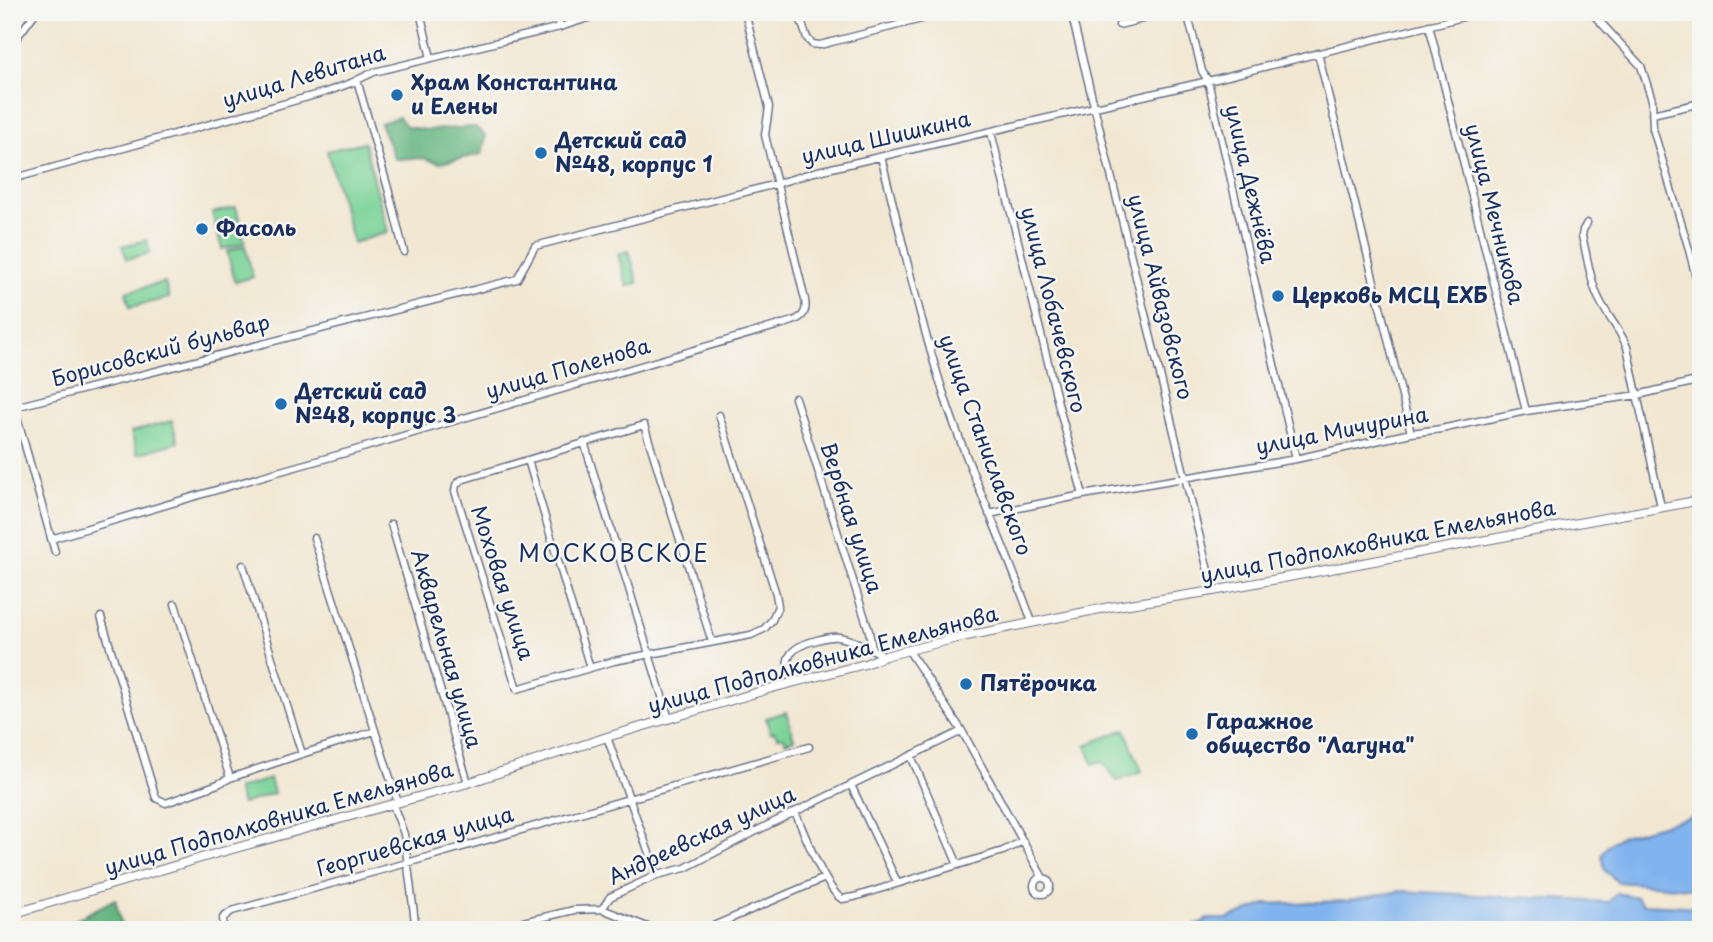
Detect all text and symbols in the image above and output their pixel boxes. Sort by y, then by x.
street label: улица Левитана [218,35,390,115]
place label: Храм Константина и Елены [411,65,618,121]
marker: Храм Константина и Елены [389,87,405,103]
street label: улица Шишкина [798,101,974,171]
street label: улица Дежнёва [1218,101,1286,266]
street label: улица Мечникова [1458,120,1534,307]
place label: Детский сад №48, корпус 1 [554,123,712,179]
marker: Детский сад №48, корпус 1 [533,145,549,161]
street label: улица Айвазовского [1121,190,1203,403]
street label: улица Лобачевского [1014,203,1096,416]
place label: Фасоль [216,211,296,243]
marker: Фасоль [194,221,210,237]
place label: Церковь МСЦ ЕХБ [1292,278,1488,310]
marker: Церковь МСЦ ЕХБ [1270,288,1286,304]
street label: Борисовский бульвар [48,305,273,394]
street label: улица Поленова [481,328,653,406]
street label: улица Станиславского [932,329,1042,559]
place label: Детский сад №48, корпус 3 [294,374,456,430]
marker: Детский сад №48, корпус 3 [273,396,289,412]
street label: улица Мичурина [1253,396,1431,461]
street label: Вербная улица [813,438,893,598]
street label: улица Подполковника Емельянова [1197,490,1558,590]
street label: Моховая улица [464,501,544,664]
district label: МОСКОВСКОЕ [518,535,710,570]
street label: Акварельная улица [404,545,492,752]
street label: улица Подполковника Емельянова [644,596,1001,720]
place label: Пятёрочка [980,666,1097,698]
marker: Пятёрочка [958,676,974,692]
place label: Гаражное общество "Лагуна" [1206,704,1415,760]
marker: Гаражное общество "Лагуна" [1184,726,1200,742]
street label: улица Подполковника Емельянова [100,752,456,882]
street label: Андреевская улица [602,776,801,892]
street label: Георгиевская улица [312,796,518,884]

